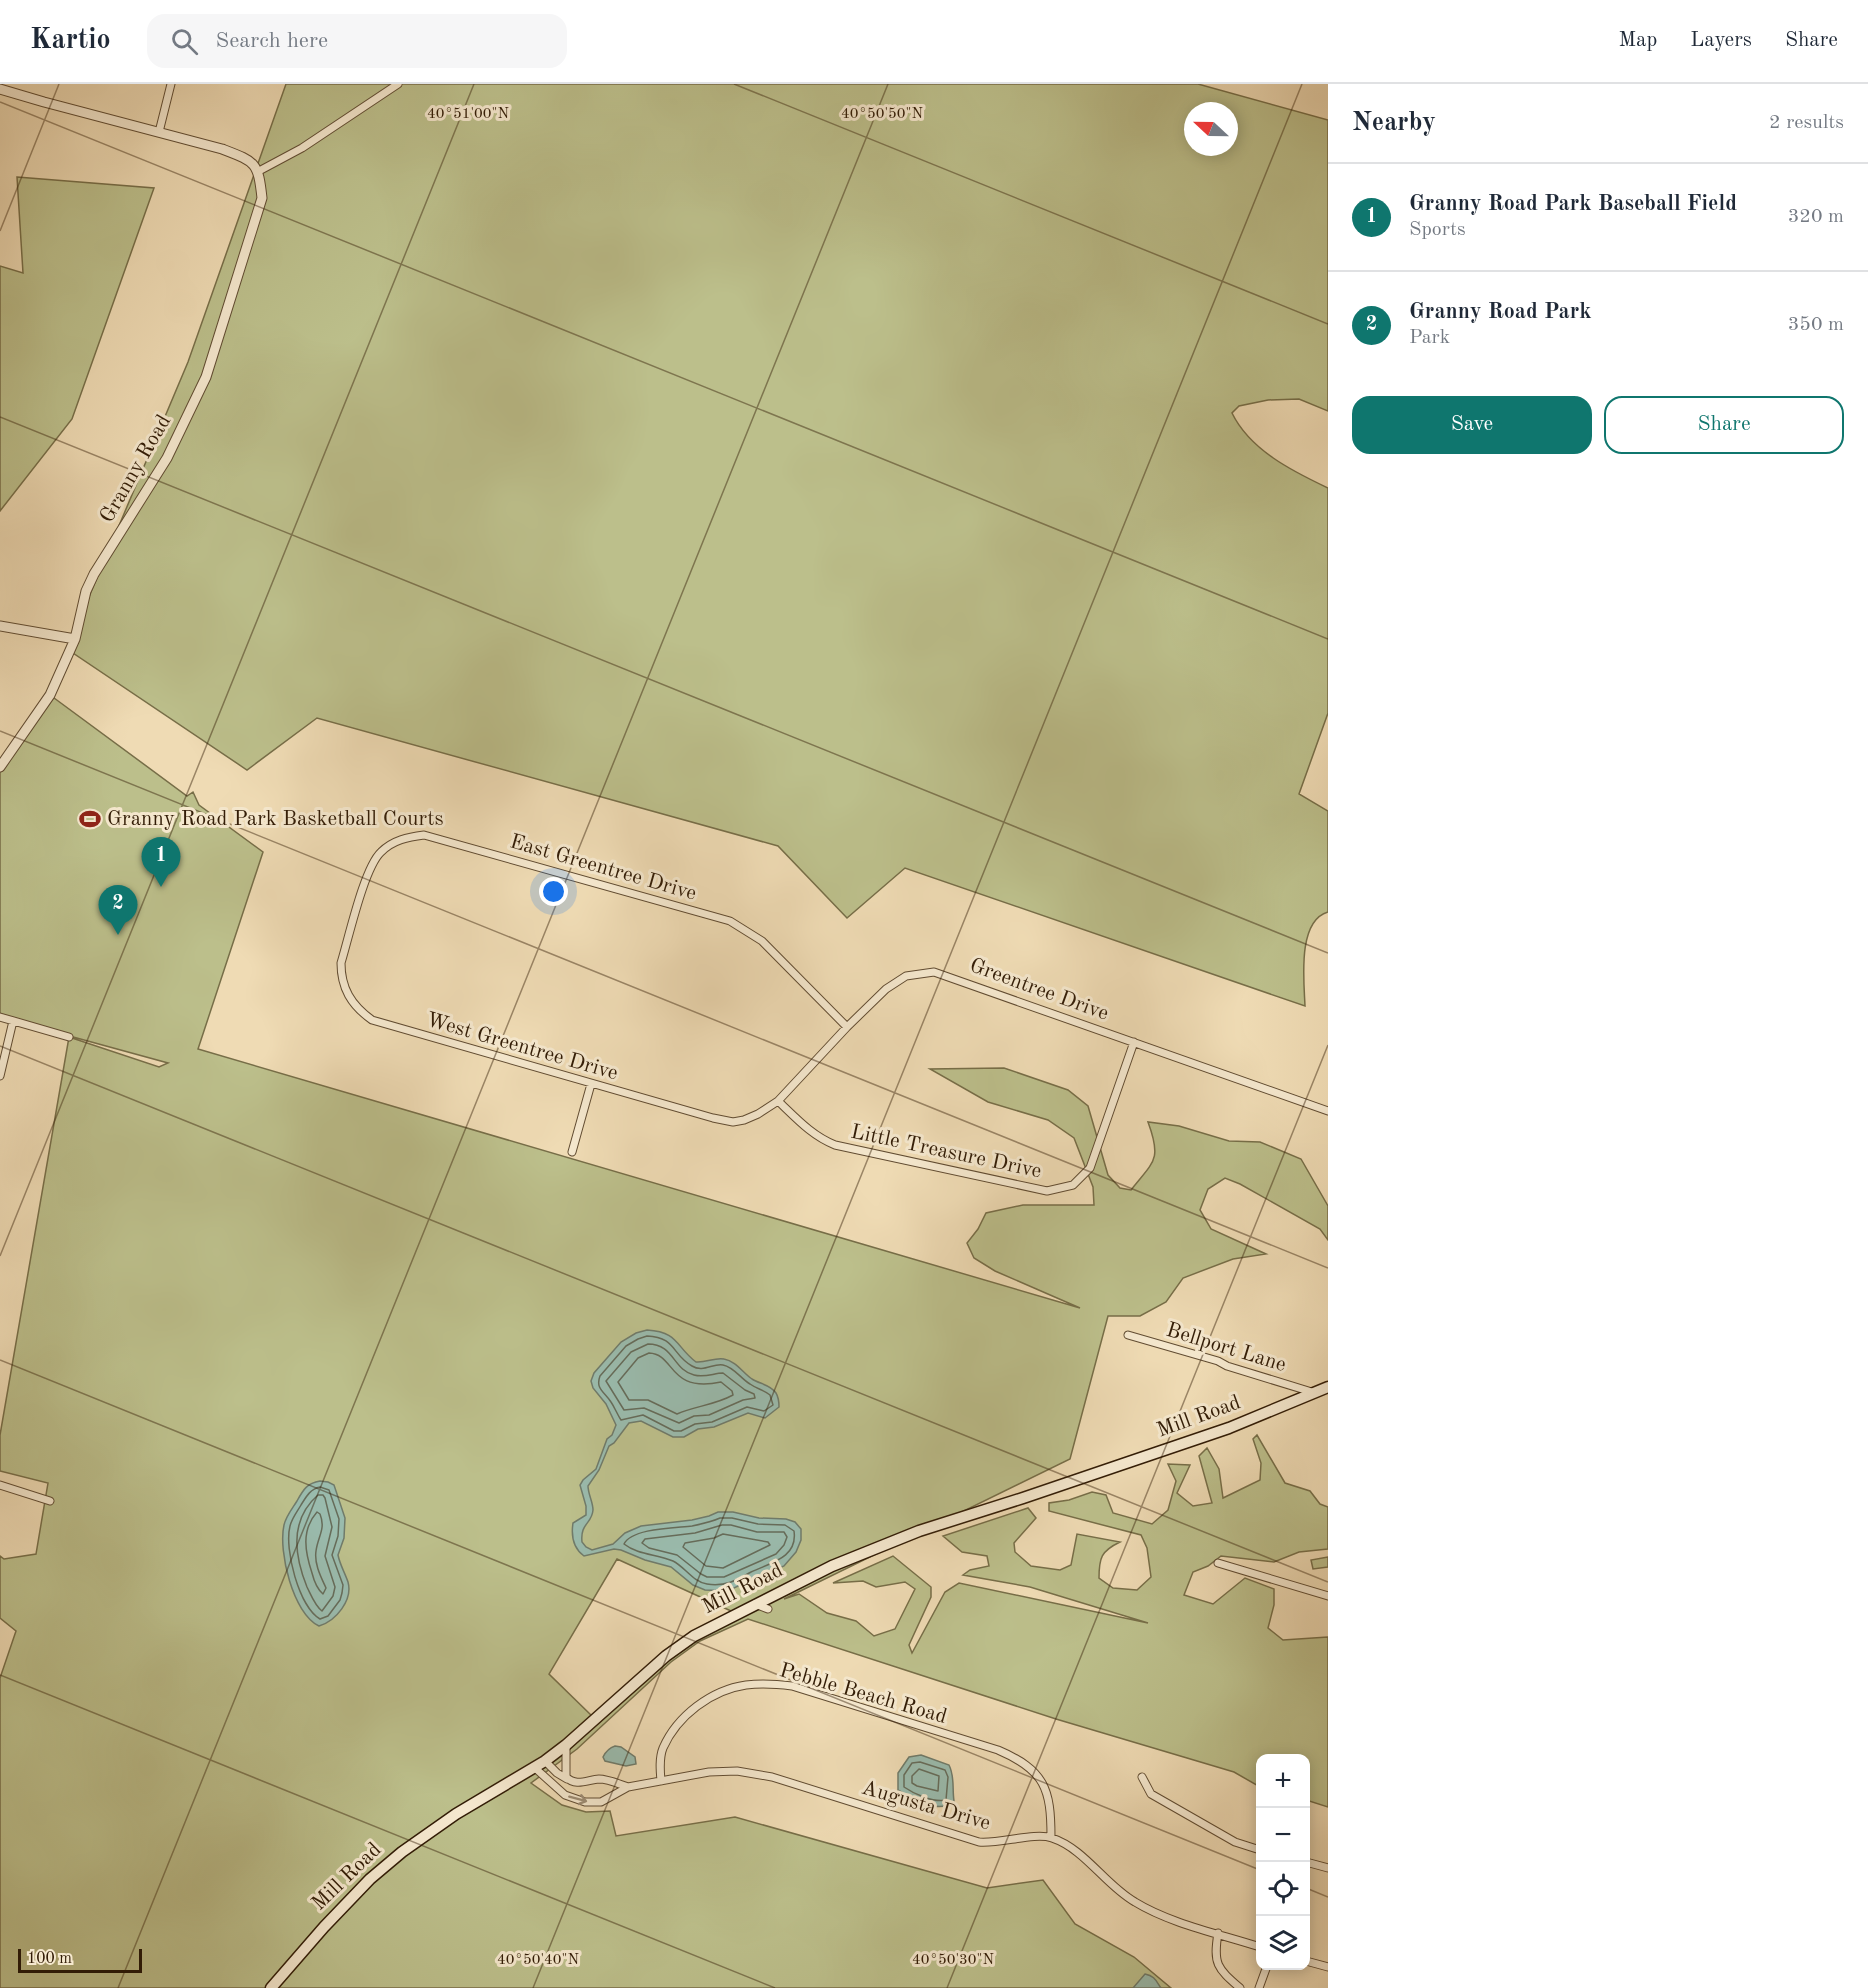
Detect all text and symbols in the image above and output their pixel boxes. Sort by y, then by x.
search box [147,14,567,68]
icon: search [168,25,201,58]
text: Kartio [30,27,111,55]
text: Search here [216,30,328,52]
text: Map [1618,30,1657,51]
text: Layers [1690,30,1752,51]
text: Share [1785,30,1838,51]
north arrow [1184,102,1238,156]
text: 40°51'00"N [427,107,509,122]
text: 40°50'50"N [841,107,923,122]
text: Nearby [1352,110,1436,136]
text: 2 results [1769,113,1844,133]
text: Granny Road Park Baseball Field [1409,193,1737,215]
text: 1 [1366,207,1377,227]
text: 320 m [1788,207,1844,227]
text: Sports [1409,220,1466,240]
text: Granny Road Park [1409,301,1592,323]
text: 2 [1366,315,1377,335]
text: 350 m [1788,315,1844,335]
text: Park [1409,328,1450,348]
button: Save [1352,396,1592,454]
button: Share [1604,396,1844,454]
street label: Granny Road [97,412,175,526]
sports icon: Granny Road Park Basketball Courts [78,807,102,831]
place label: Granny Road Park Basketball Courts [107,809,444,830]
street label: East Greentree Drive [507,831,699,905]
pin: 1 [142,838,180,887]
your location [539,877,568,906]
pin: 2 [98,886,138,935]
street label: Greentree Drive [967,955,1111,1025]
street label: West Greentree Drive [424,1010,620,1084]
street label: Little Treasure Drive [849,1122,1043,1182]
street label: Bellport Lane [1164,1320,1288,1376]
street label: Mill Road [1154,1392,1244,1442]
street label: Mill Road [699,1560,787,1618]
street label: Pebble Beach Road [777,1660,949,1728]
map controls [1256,1754,1310,1970]
button: + [1256,1754,1310,1808]
street label: Augusta Drive [859,1778,993,1834]
one-way arrow [568,1794,587,1805]
button: − [1256,1808,1310,1862]
street label: Mill Road [308,1839,386,1915]
button: locate [1256,1862,1310,1916]
button: layers [1256,1916,1310,1970]
scale bar [18,1946,142,1974]
text: 100 m [27,1951,72,1967]
text: 40°50'40"N [497,1953,579,1968]
text: 40°50'30"N [912,1953,994,1968]

